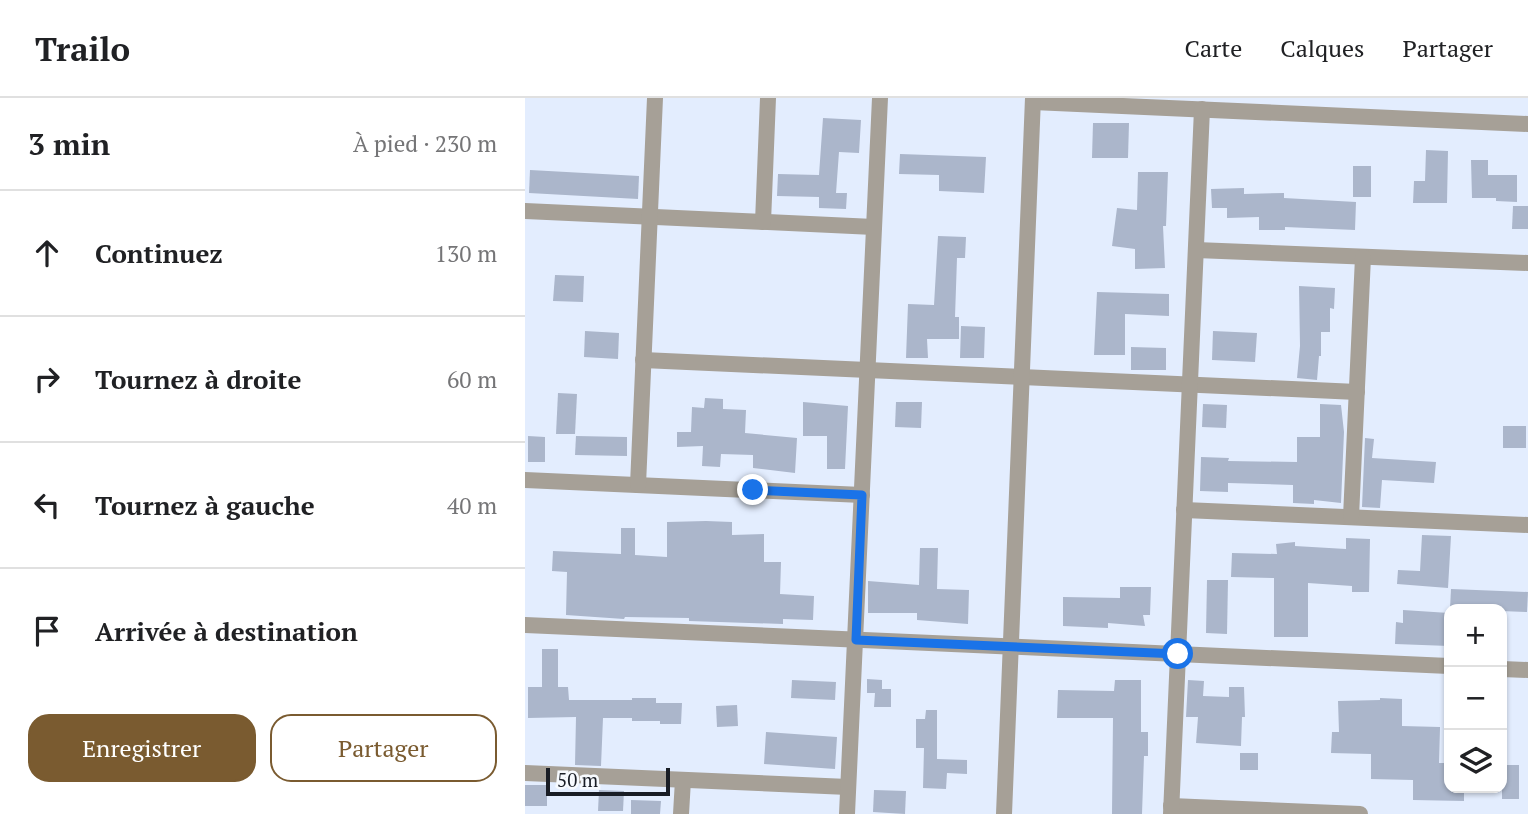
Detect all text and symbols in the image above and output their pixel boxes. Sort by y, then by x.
text: Trailo [35,27,130,70]
text: Carte [1184,32,1242,64]
text: Calques [1280,32,1364,64]
text: Partager [1402,32,1493,64]
text: 3 min [28,124,110,164]
text: À pied · 230 m [353,128,497,159]
icon: ahead [28,234,66,272]
text: Continuez [95,236,223,270]
text: 130 m [435,238,497,269]
icon: right [28,360,66,398]
text: Tournez à droite [95,362,301,396]
text: 60 m [447,364,497,395]
route end [737,474,768,505]
icon: left [28,486,66,524]
text: Tournez à gauche [95,488,315,522]
text: 40 m [447,490,497,521]
map controls [1444,604,1507,793]
button: + [1444,604,1507,667]
icon: arrive [28,612,66,650]
text: Arrivée à destination [95,614,358,648]
route start [1162,638,1193,669]
button: − [1444,667,1507,730]
button: Enregistrer [28,714,256,782]
button: Partager [270,714,497,782]
button: layers [1444,730,1507,793]
scale bar [546,765,670,797]
text: 50 m [557,767,598,792]

